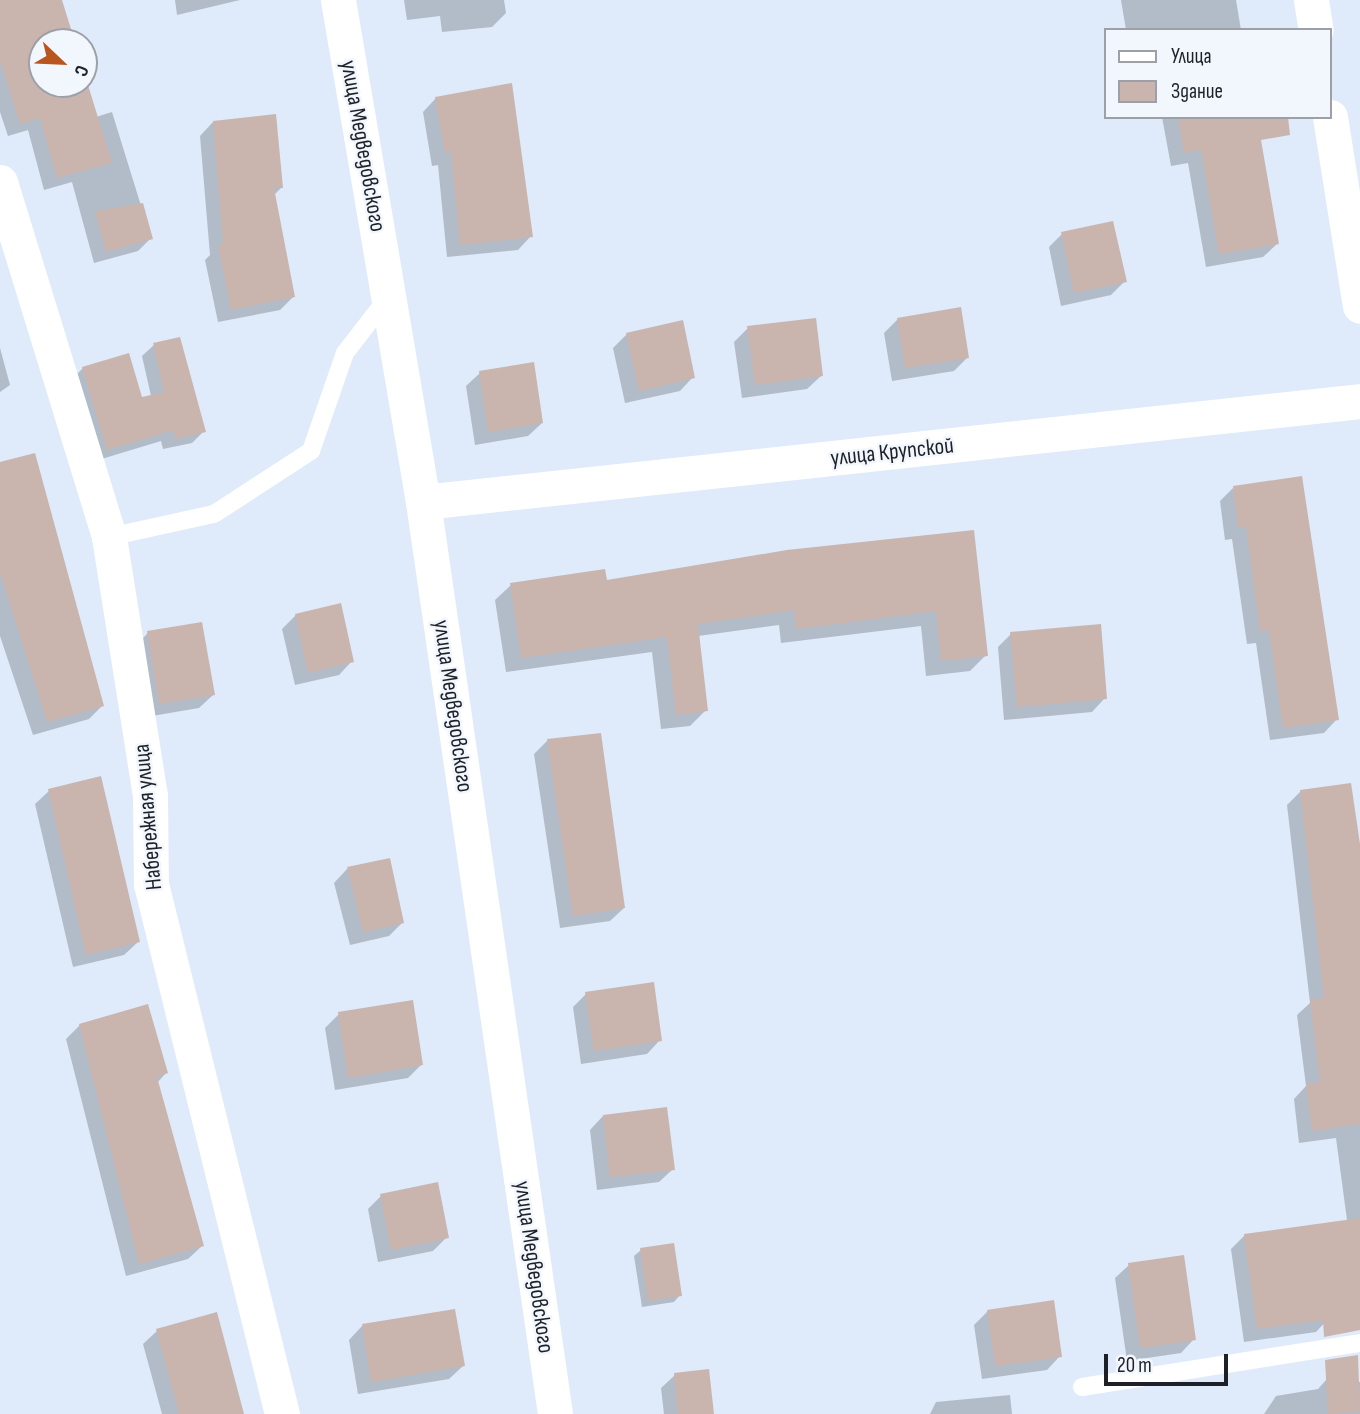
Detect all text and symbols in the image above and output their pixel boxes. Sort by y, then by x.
north arrow [28,28,98,98]
legend [1104,28,1332,119]
text: Улица [1171,44,1212,69]
street label: улица Медведовского [334,58,392,234]
text: С [68,62,93,80]
text: Здание [1171,79,1223,104]
street label: улица Крупской [829,432,955,472]
street label: улица Медведовского [427,618,479,794]
street label: Набережная улица [128,743,168,891]
street label: улица Медведовского [508,1179,560,1355]
scale bar [1108,1340,1232,1384]
text: 20 m [1117,1353,1152,1378]

